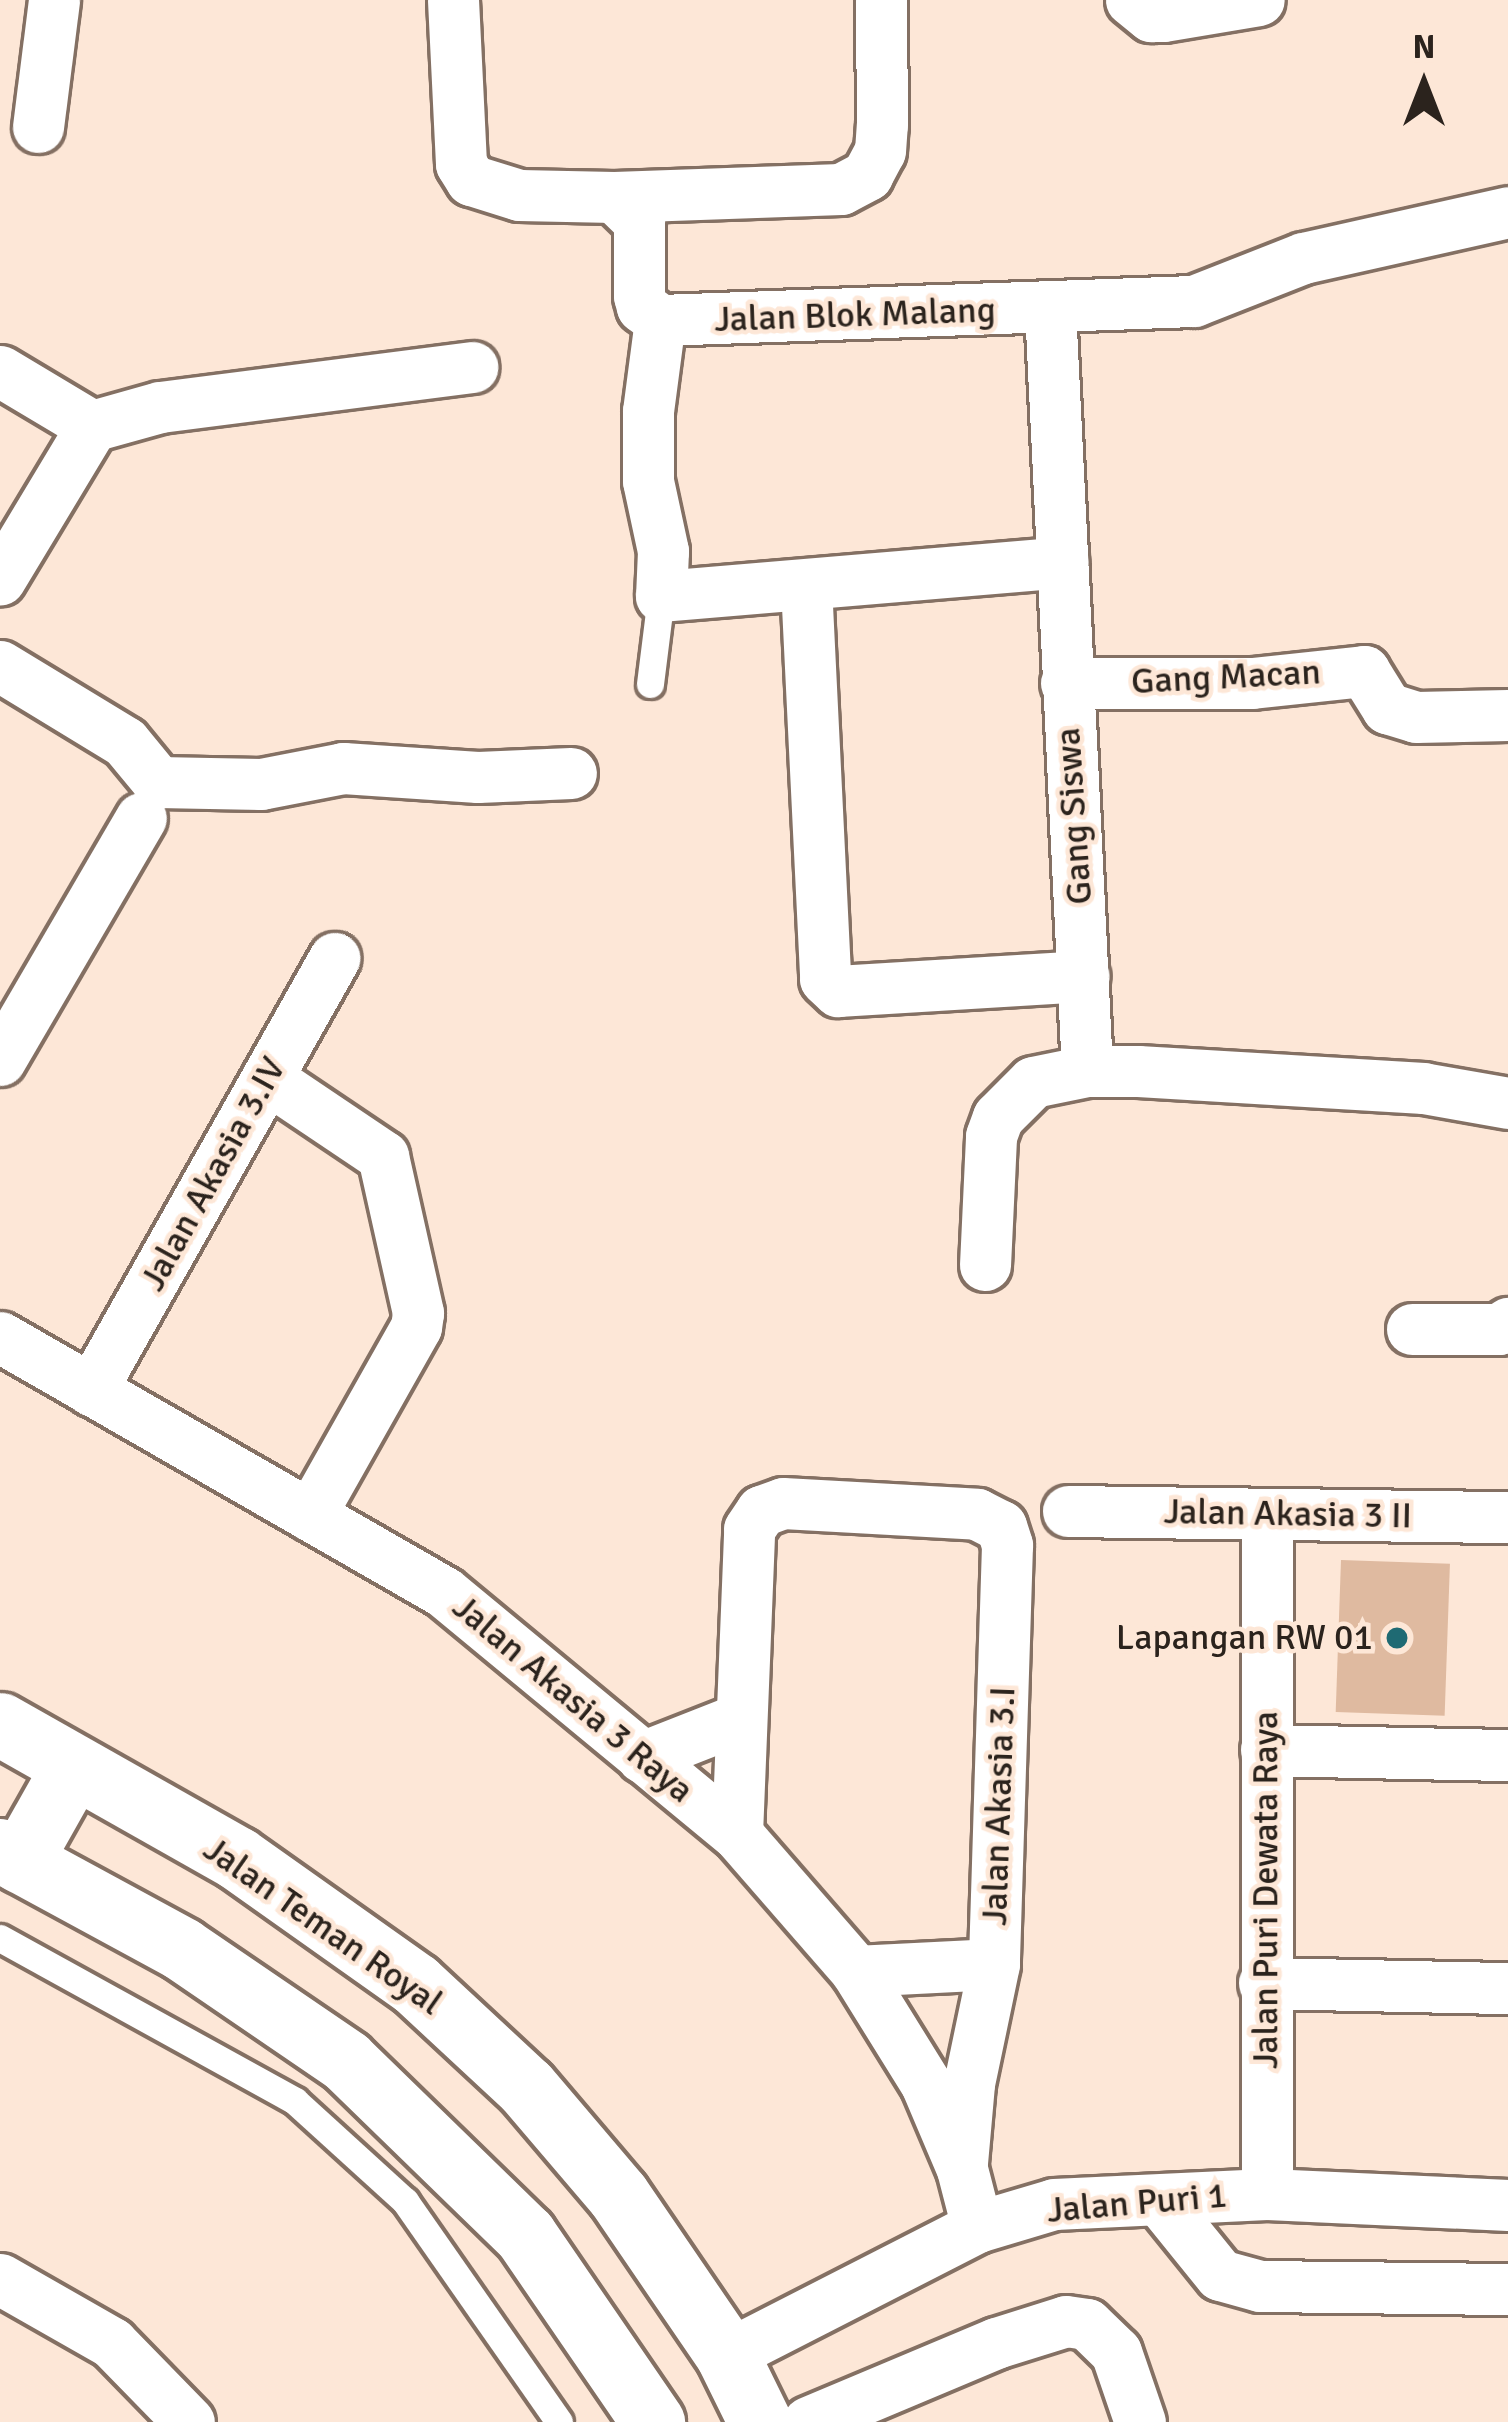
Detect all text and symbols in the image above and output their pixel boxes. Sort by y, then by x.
north arrow [1364,24,1484,144]
text: N [1413,27,1435,68]
street label: Jalan Blok Malang [714,289,996,341]
street label: Gang Macan [1130,650,1322,704]
street label: Gang Siswa [1046,726,1102,906]
street label: Jalan Akasia 3.IV [131,1050,295,1298]
street label: Jalan Akasia 3 II [1163,1490,1413,1538]
street label: Jalan Akasia 3 Raya [444,1586,702,1812]
place label: Lapangan RW 01 [1116,1616,1373,1660]
marker: Lapangan RW 01 [1384,1625,1410,1651]
street label: Jalan Akasia 3.I [973,1686,1025,1926]
street label: Jalan Puri Dewata Raya [1244,1711,1288,2069]
street label: Jalan Teman Royal [195,1828,451,2024]
street label: Jalan Puri 1 [1045,2174,1229,2232]

